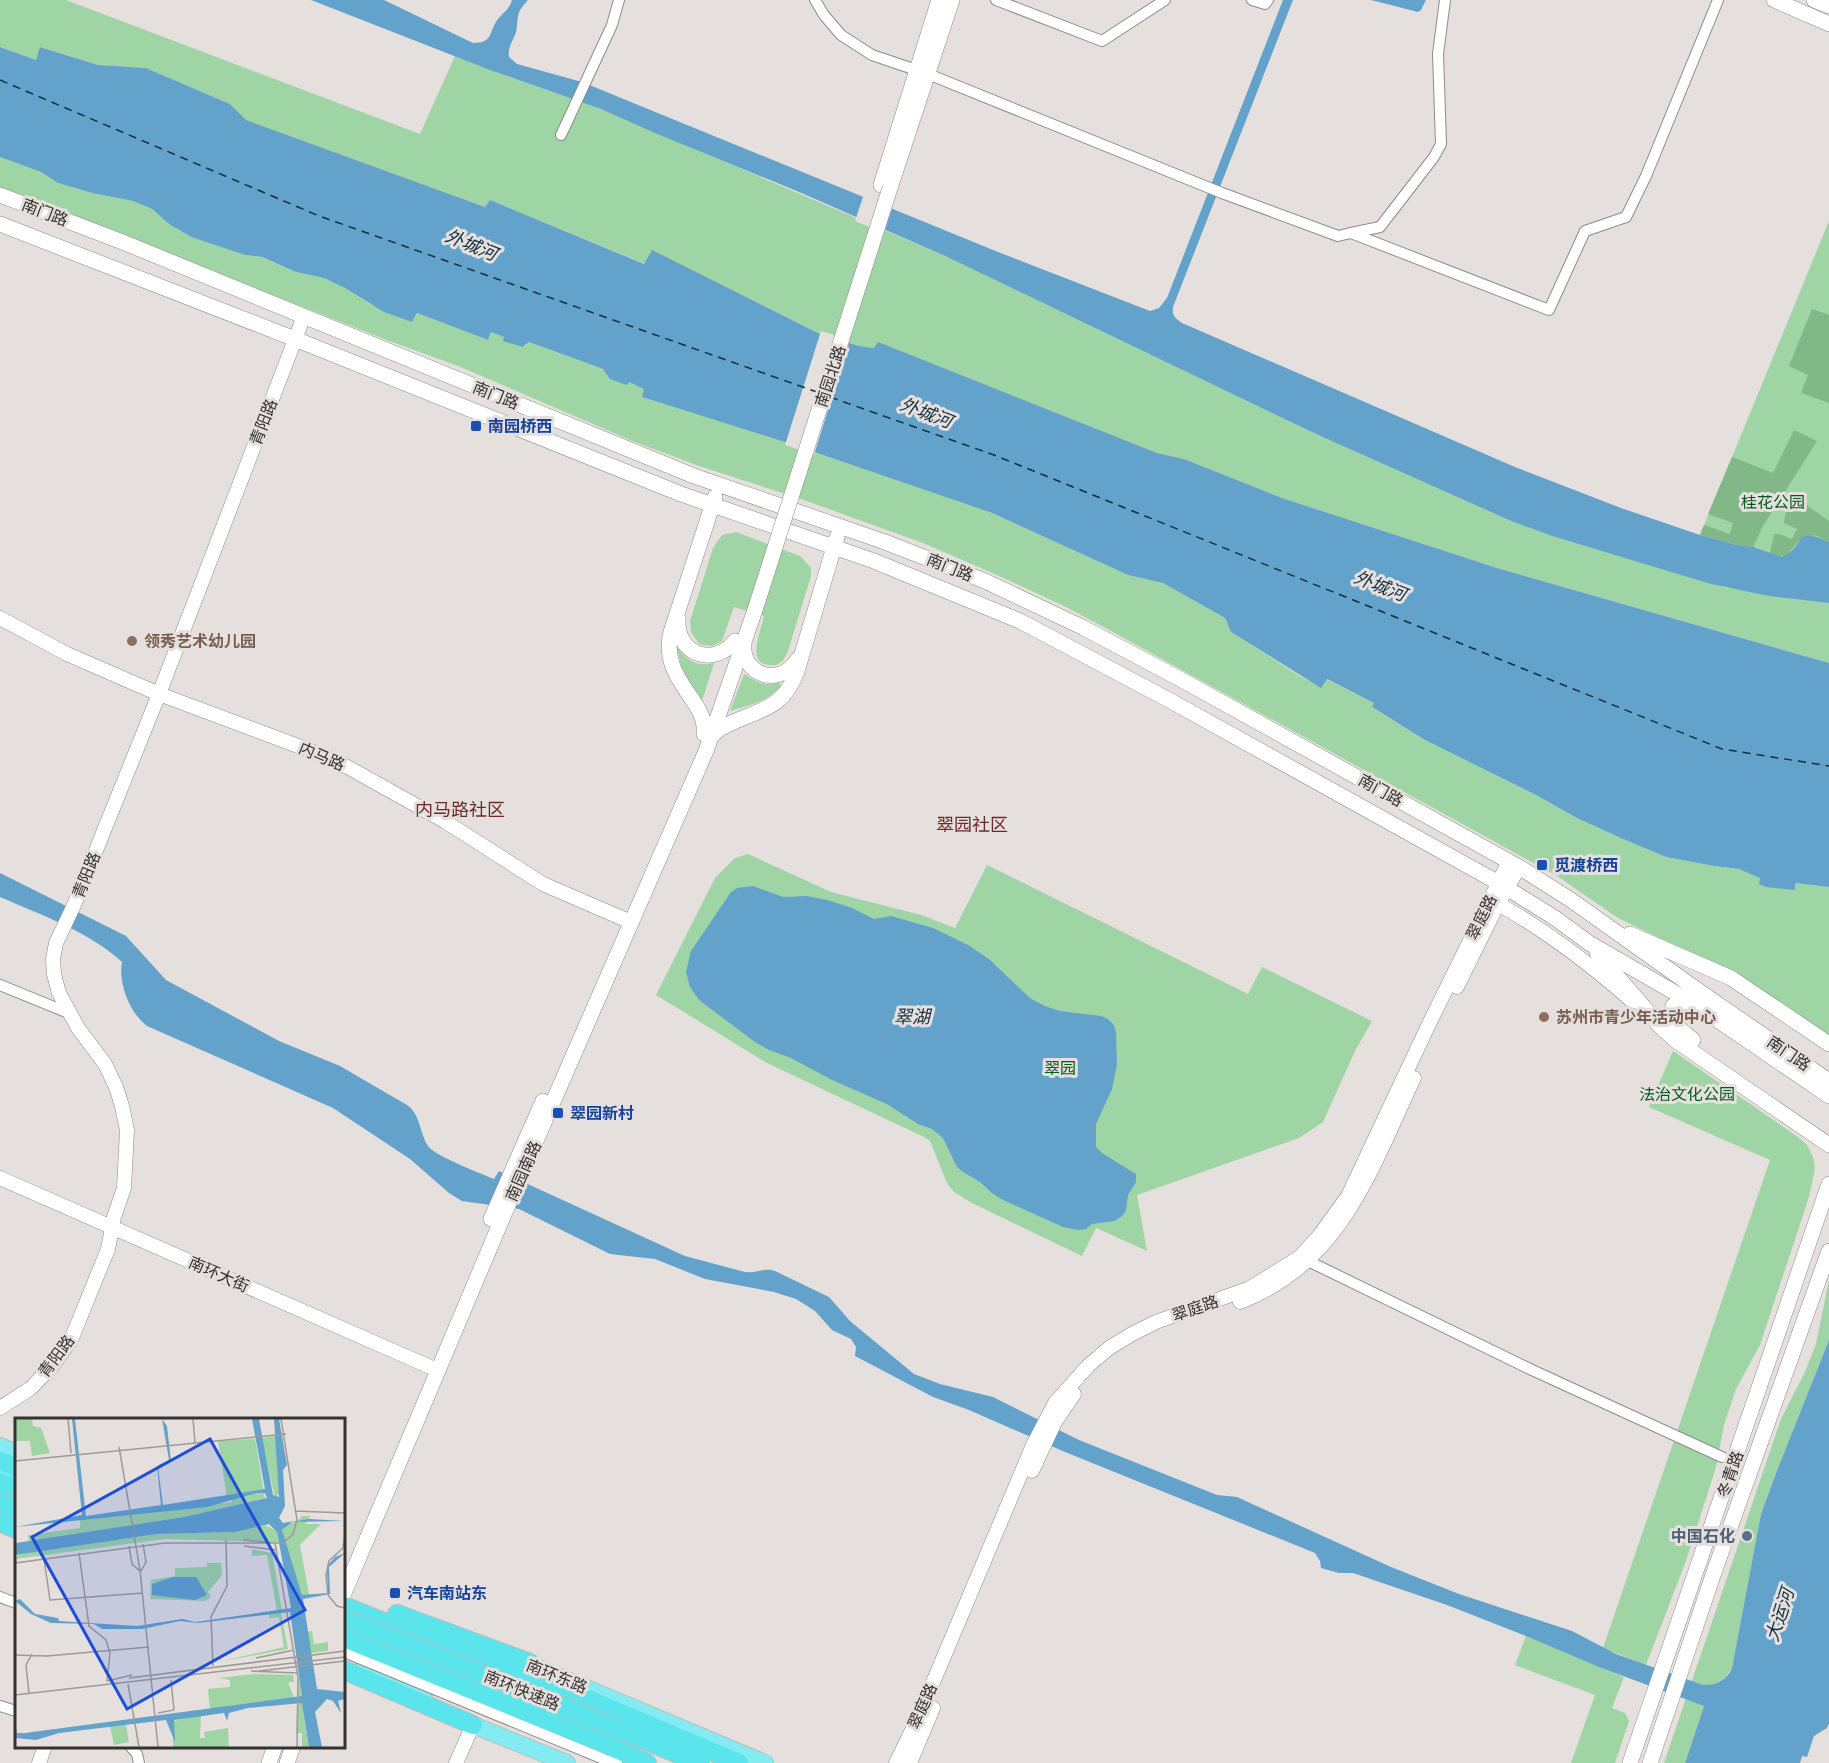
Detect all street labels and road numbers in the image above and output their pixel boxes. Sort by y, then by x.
street label: 南门路 [19,193,71,231]
street label: 南园北路 [810,342,850,410]
street label: 南门路 [470,376,522,414]
street label: 青阳路 [244,396,282,448]
street label: 南门路 [924,548,976,586]
street label: 内马路 [296,736,348,776]
street label: 南门路 [1355,769,1407,811]
street label: 青阳路 [67,849,105,901]
street label: 翠庭路 [1461,891,1501,943]
street label: 南门路 [1763,1030,1815,1076]
street label: 南园南路 [500,1137,546,1205]
street label: 南环大街 [185,1251,253,1297]
street label: 翠庭路 [1169,1290,1221,1326]
street label: 青阳路 [33,1330,79,1382]
street label: 冬青路 [1712,1448,1748,1500]
street label: 南环东路 [523,1654,591,1698]
street label: 南环快速路 [481,1665,563,1715]
street label: 翠庭路 [902,1680,942,1732]

